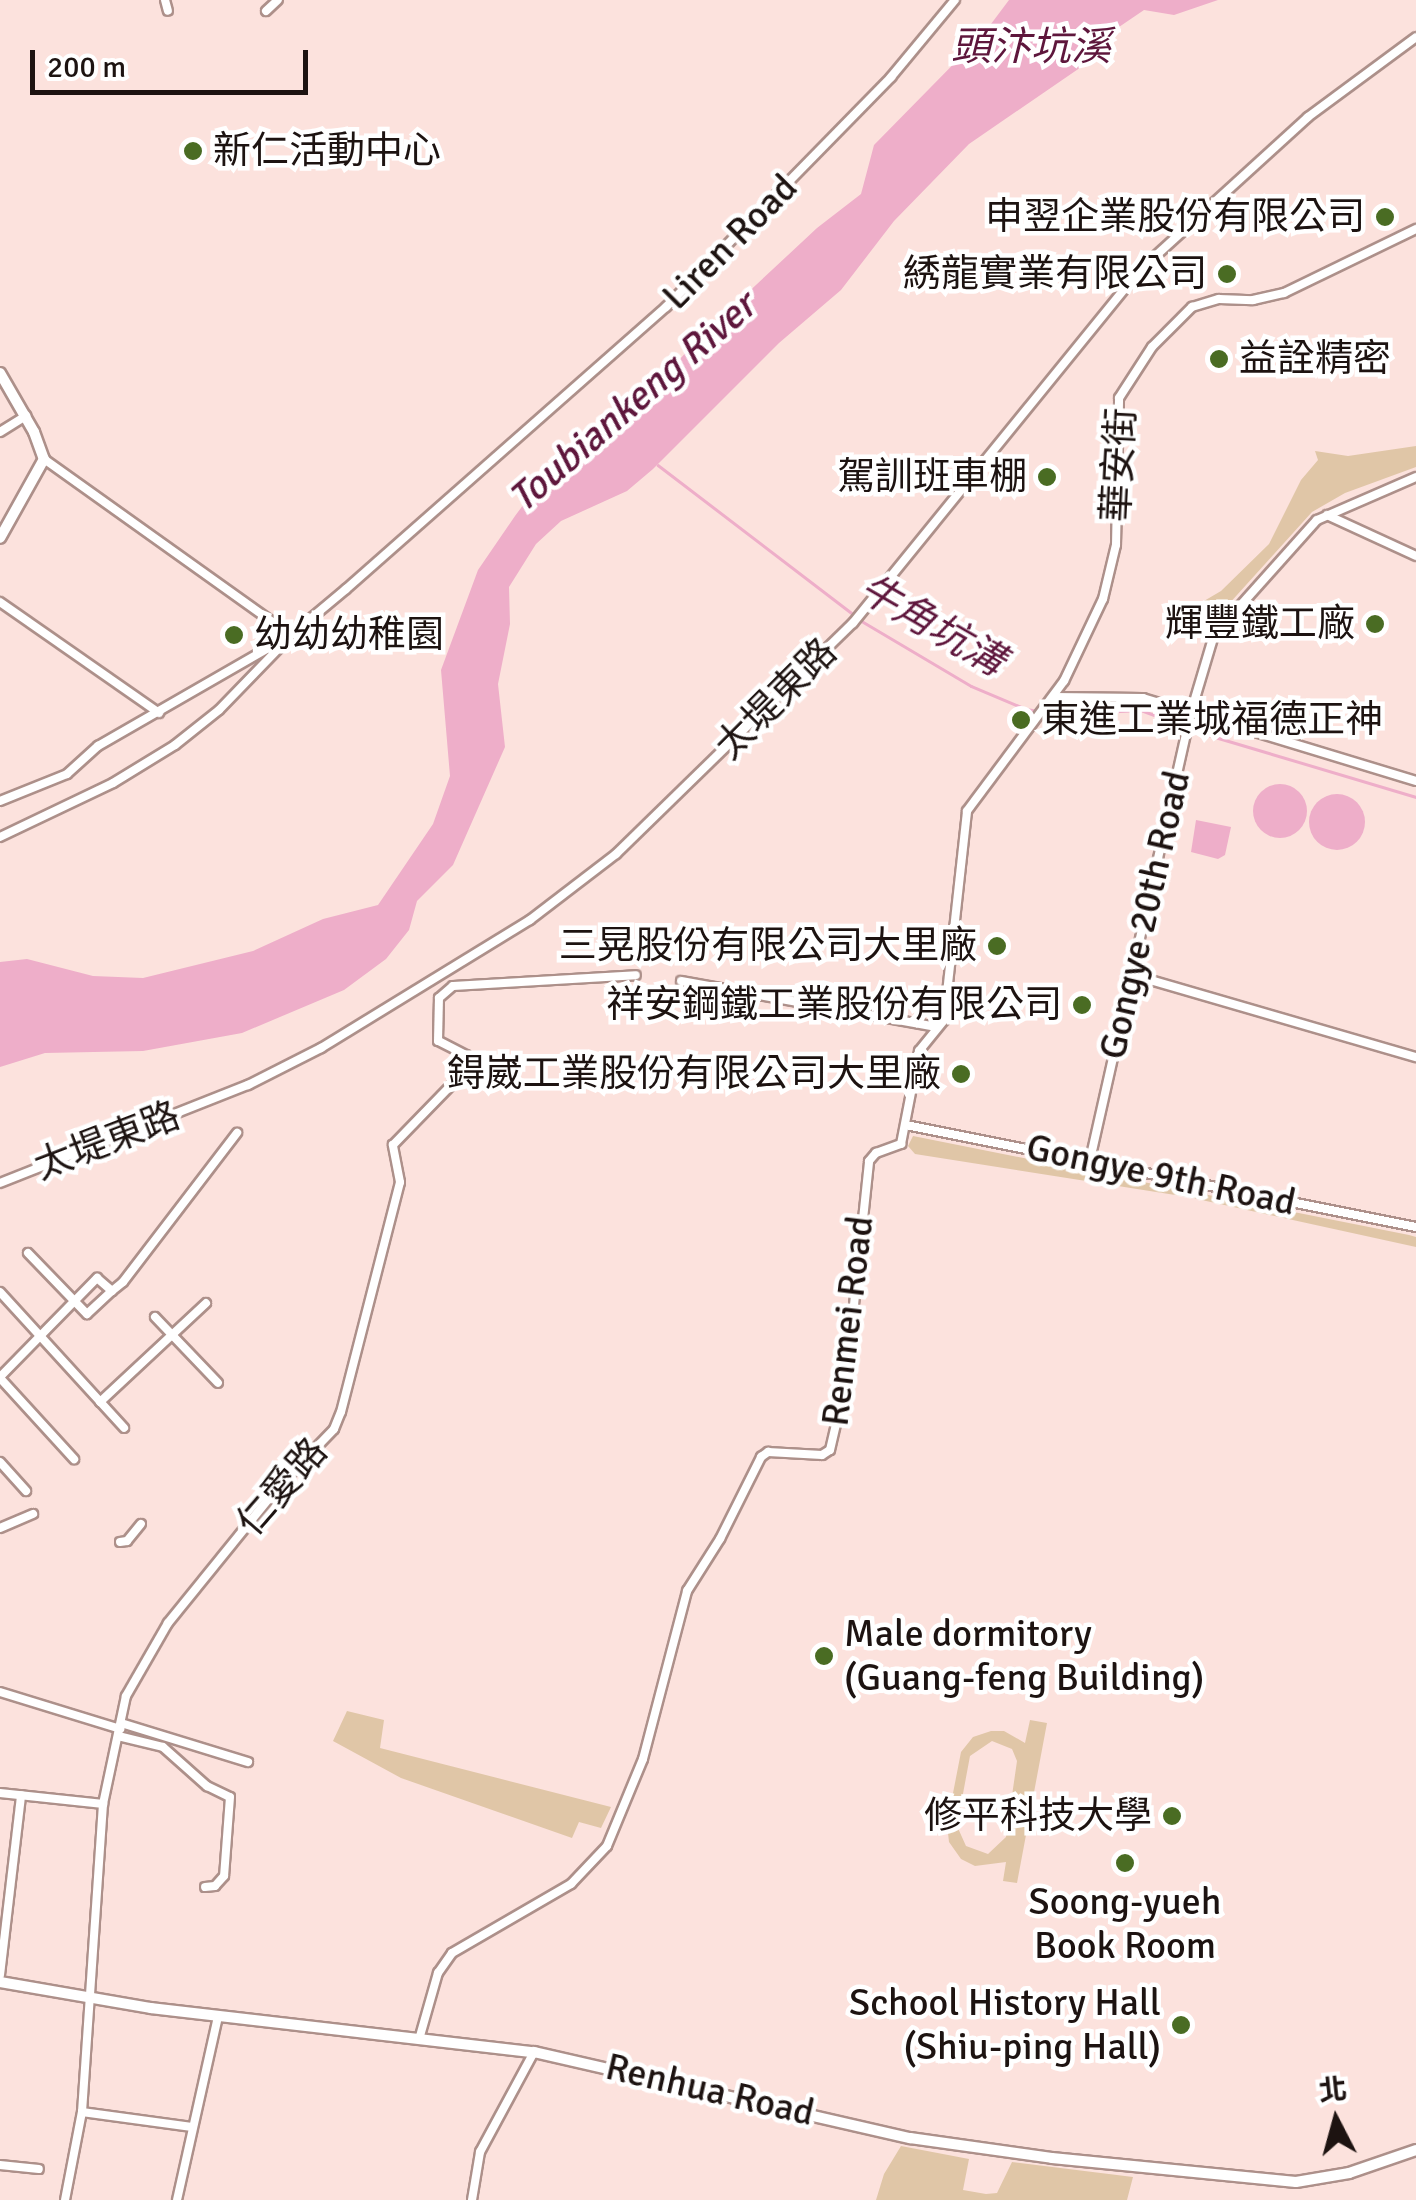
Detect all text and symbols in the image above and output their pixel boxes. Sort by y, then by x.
water label: 頭汴坑溪 [951,23,1111,71]
scale bar [35,30,312,92]
text: 200 m [47,49,126,86]
place label: 新仁活動中心 [213,128,441,174]
marker: 新仁活動中心 [182,140,204,162]
street label: Liren Road [653,165,807,319]
place label: 申翌企業股份有限公司 [985,194,1365,240]
marker: 申翌企業股份有限公司 [1374,206,1396,228]
place label: 綉龍實業有限公司 [903,251,1207,297]
marker: 綉龍實業有限公司 [1216,263,1238,285]
water label: Toubiankeng River [499,282,765,522]
place label: 益詮精密 [1239,336,1391,382]
marker: 益詮精密 [1208,348,1230,370]
street label: 華安街 [1093,407,1145,523]
place label: 駕訓班車棚 [837,454,1027,500]
marker: 駕訓班車棚 [1036,466,1058,488]
water label: 牛角坑溝 [851,564,1013,686]
place label: 輝豐鐵工廠 [1165,601,1355,647]
place label: 幼幼幼稚園 [254,612,444,658]
marker: 輝豐鐵工廠 [1364,613,1386,635]
marker: 幼幼幼稚園 [223,624,245,646]
street label: 太堤東路 [706,629,846,769]
place label: 東進工業城福德正神 [1041,697,1383,743]
marker: 東進工業城福德正神 [1010,709,1032,731]
street label: Gongye 20th Road [1090,766,1200,1064]
place label: 三晃股份有限公司大里廠 [559,923,977,969]
marker: 三晃股份有限公司大里廠 [986,935,1008,957]
place label: 祥安鋼鐵工業股份有限公司 [606,982,1062,1028]
marker: 祥安鋼鐵工業股份有限公司 [1071,994,1093,1016]
place label: 鍀崴工業股份有限公司大里廠 [447,1051,941,1097]
marker: 鍀崴工業股份有限公司大里廠 [950,1063,972,1085]
street label: 太堤東路 [28,1092,186,1190]
street label: Gongye 9th Road [1022,1124,1300,1226]
street label: Renmei Road [812,1213,884,1429]
street label: 仁愛路 [227,1429,337,1545]
place label: Male dormitory (Guang-feng Building) [844,1611,1204,1700]
marker: Male dormitory (Guang-feng Building) [813,1645,835,1667]
place label: 修平科技大學 [924,1793,1152,1839]
marker: 修平科技大學 [1161,1805,1183,1827]
marker: Soong-yueh Book Room [1114,1852,1136,1874]
place label: Soong-yueh Book Room [1029,1879,1221,1968]
place label: School History Hall (Shiu-ping Hall) [849,1980,1161,2070]
marker: School History Hall (Shiu-ping Hall) [1170,2014,1192,2036]
street label: Renhua Road [601,2044,819,2136]
north arrow [1286,2070,1386,2170]
text: 北 [1317,2072,1349,2109]

